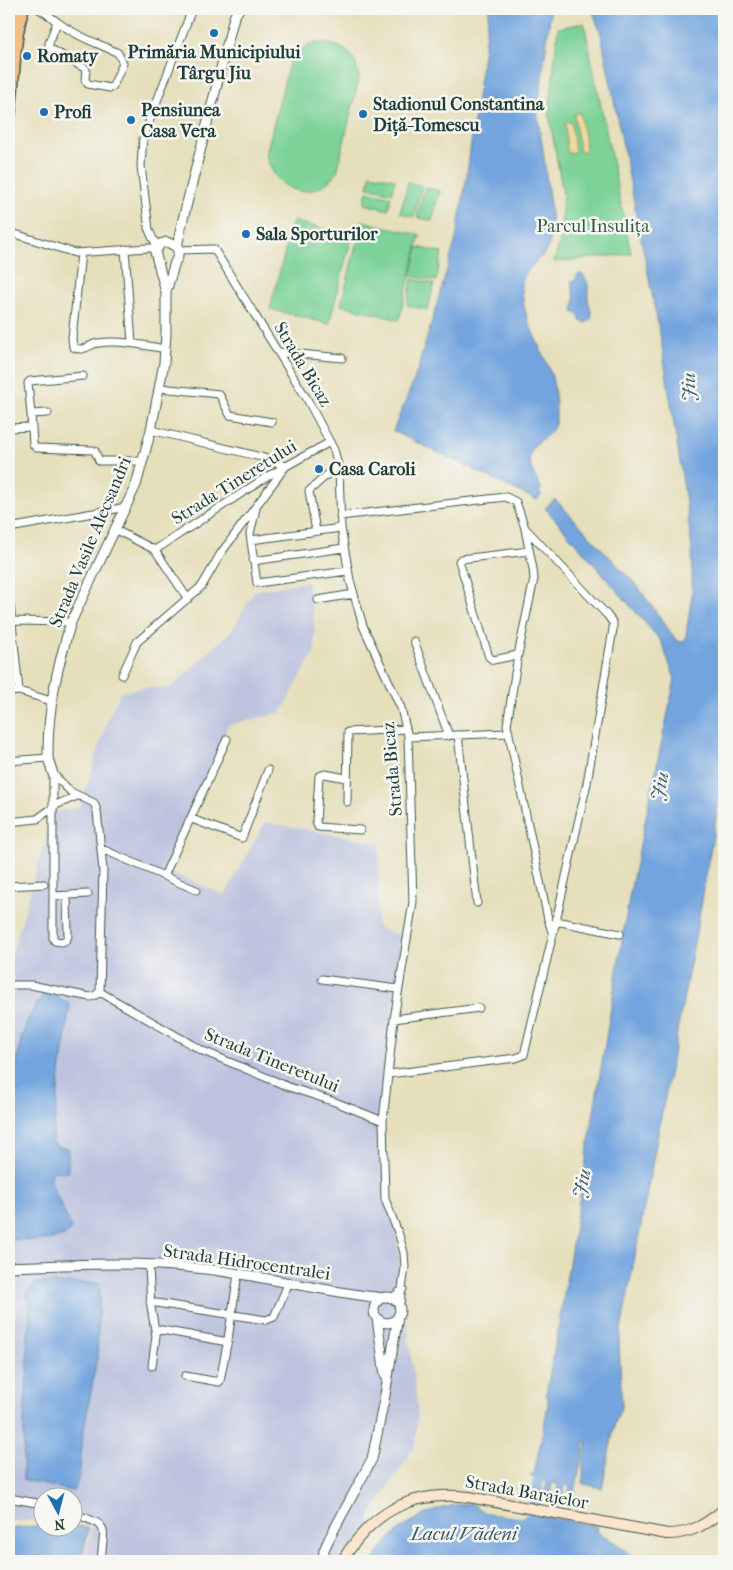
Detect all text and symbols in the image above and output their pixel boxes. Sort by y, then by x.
marker: Primăria Municipiului Târgu Jiu [208,27,220,39]
place label: Primăria Municipiului Târgu Jiu [127,42,301,84]
place label: Romaty [37,46,100,67]
marker: Romaty [21,50,33,62]
place label: Stadionul Constantina Diță-Tomescu [373,94,545,137]
place label: Pensiunea Casa Vera [141,100,221,142]
place label: Profi [54,102,93,123]
marker: Profi [38,106,50,118]
marker: Stadionul Constantina Diță-Tomescu [357,108,369,120]
marker: Pensiunea Casa Vera [125,114,137,126]
park label: Parcul Insulița [537,216,650,237]
place label: Sala Sporturilor [256,224,378,245]
marker: Sala Sporturilor [240,228,252,240]
street label: Strada Bicaz [269,318,336,410]
water label: Jiu [678,372,700,402]
street label: Strada Tineretului [168,435,301,529]
street label: Strada Vasile Alecsandri [45,453,136,631]
place label: Casa Caroli [329,459,416,480]
marker: Casa Caroli [313,463,325,475]
street label: Strada Bicaz [378,721,407,817]
water label: Jiu [646,770,674,802]
street label: Strada Tineretului [201,1024,343,1097]
water label: Jiu [568,1167,596,1199]
street label: Strada Hidrocentralei [162,1240,332,1285]
street label: Strada Barajelor [464,1471,590,1514]
north arrow [32,1488,82,1538]
text: N [53,1515,66,1534]
water label: Lacul Vădeni [409,1523,519,1545]

